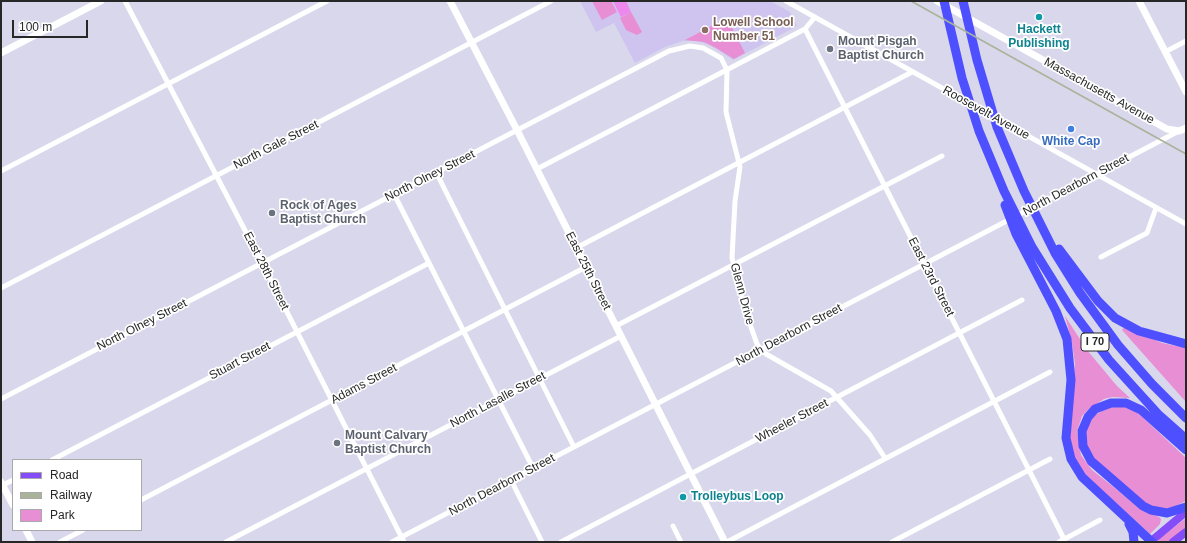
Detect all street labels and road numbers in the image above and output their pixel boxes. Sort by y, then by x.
street label: Massachusetts Avenue [1041,55,1157,127]
street label: Roosevelt Avenue [940,83,1032,143]
street label: North Gale Street [231,117,321,173]
street label: North Olney Street [382,147,478,205]
street label: North Dearborn Street [1021,151,1131,219]
street label: East 28th Street [240,229,292,313]
street label: East 25th Street [562,229,614,313]
street label: East 23rd Street [905,235,957,319]
street label: Glenn Drive [727,262,757,326]
street label: North Olney Street [94,296,190,354]
street label: North Dearborn Street [734,301,844,369]
road number: I 70 [1081,333,1109,351]
street label: Stuart Street [207,339,273,383]
street label: Adams Street [329,361,399,407]
street label: North Lasalle Street [448,369,548,431]
street label: Wheeler Street [753,396,831,446]
street label: North Dearborn Street [447,451,557,519]

